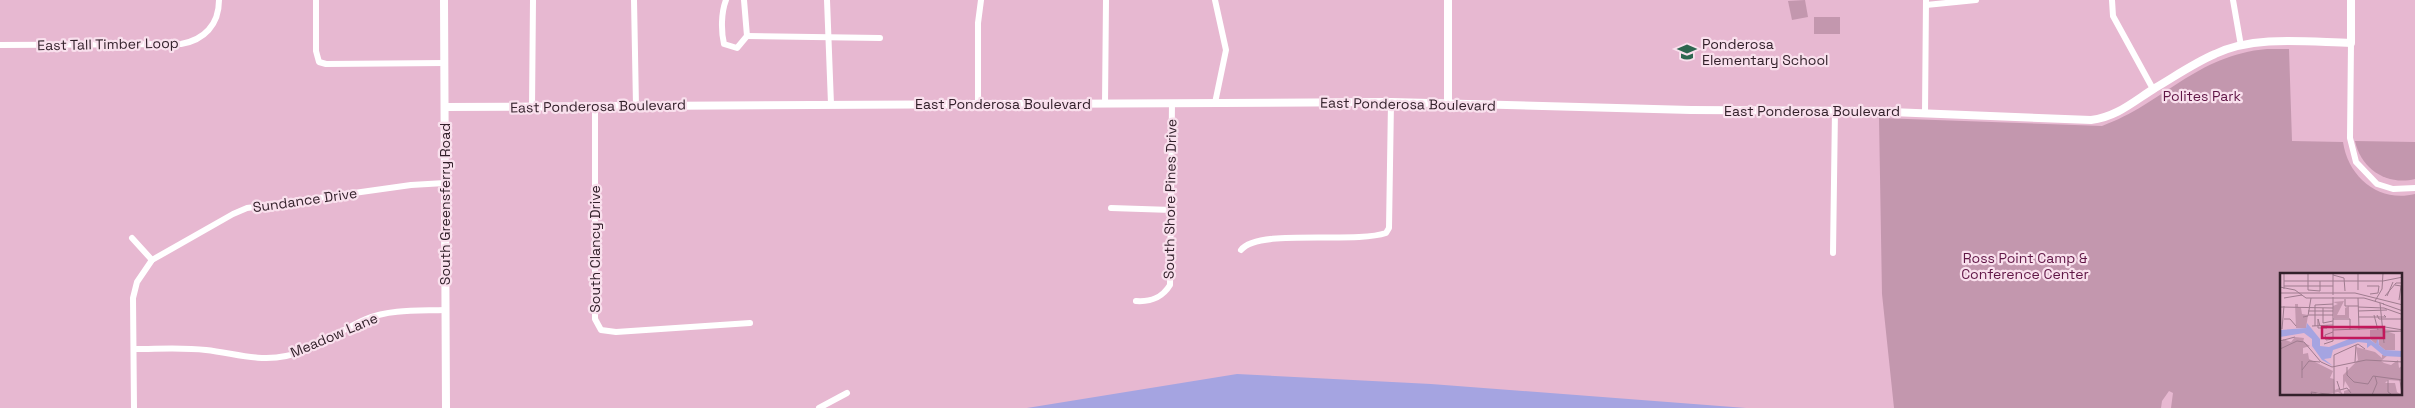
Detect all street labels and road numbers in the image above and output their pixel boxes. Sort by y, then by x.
street label: East Tall Timber Loop [37,34,179,54]
street label: East Ponderosa Boulevard [1320,93,1496,115]
street label: East Ponderosa Boulevard [510,95,686,117]
street label: East Ponderosa Boulevard [915,95,1091,113]
street label: East Ponderosa Boulevard [1724,102,1900,120]
street label: South Shore Pines Drive [1160,119,1180,279]
street label: South Greensferry Road [436,123,454,285]
street label: Sundance Drive [252,184,358,216]
street label: South Clancy Drive [586,185,604,313]
street label: Meadow Lane [288,309,380,361]

